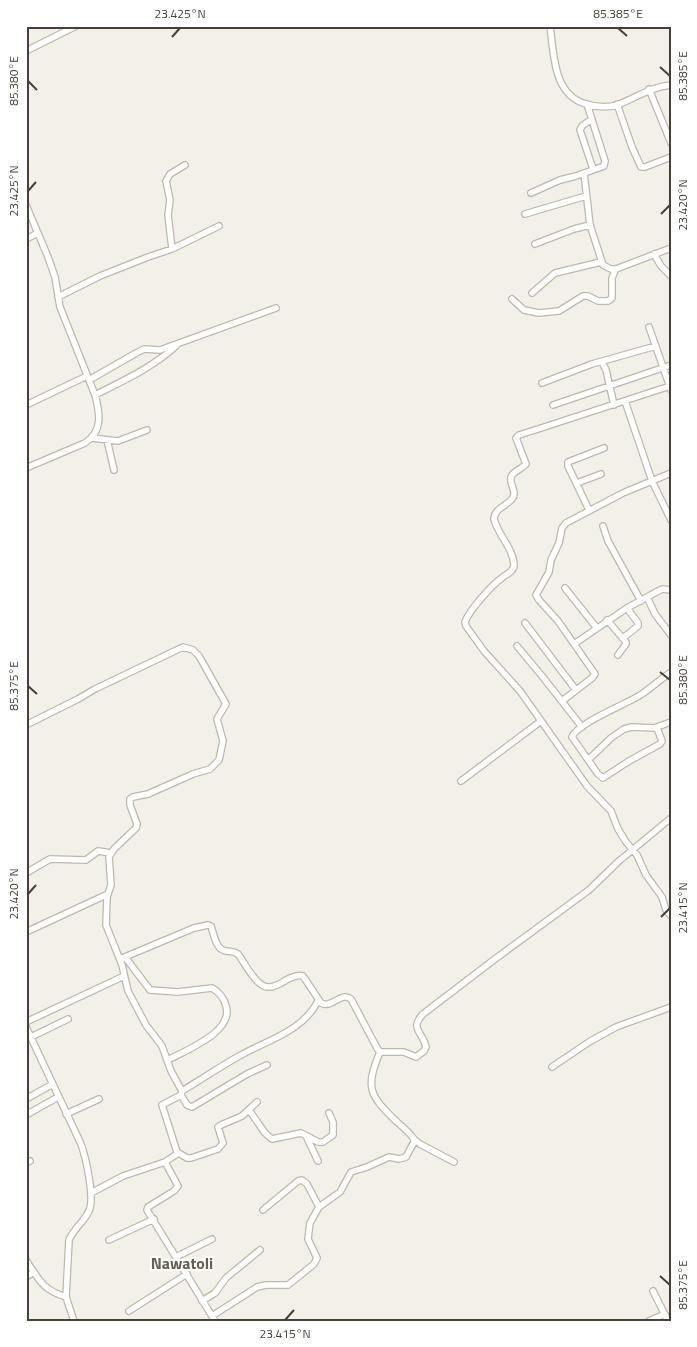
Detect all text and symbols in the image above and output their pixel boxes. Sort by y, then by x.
text: 23.425°N [154,4,206,23]
text: 85.385°E [593,4,643,23]
text: 85.385°E [673,51,692,101]
text: 85.380°E [4,56,23,106]
text: 23.425°N [4,165,23,217]
text: 23.420°N [673,179,692,231]
text: 85.380°E [673,655,692,705]
text: 85.375°E [4,661,23,711]
text: 23.420°N [4,868,23,920]
text: 23.415°N [673,882,692,934]
district label: Nawatoli [151,1251,213,1275]
text: 85.375°E [673,1260,692,1310]
text: 23.415°N [259,1324,311,1343]

